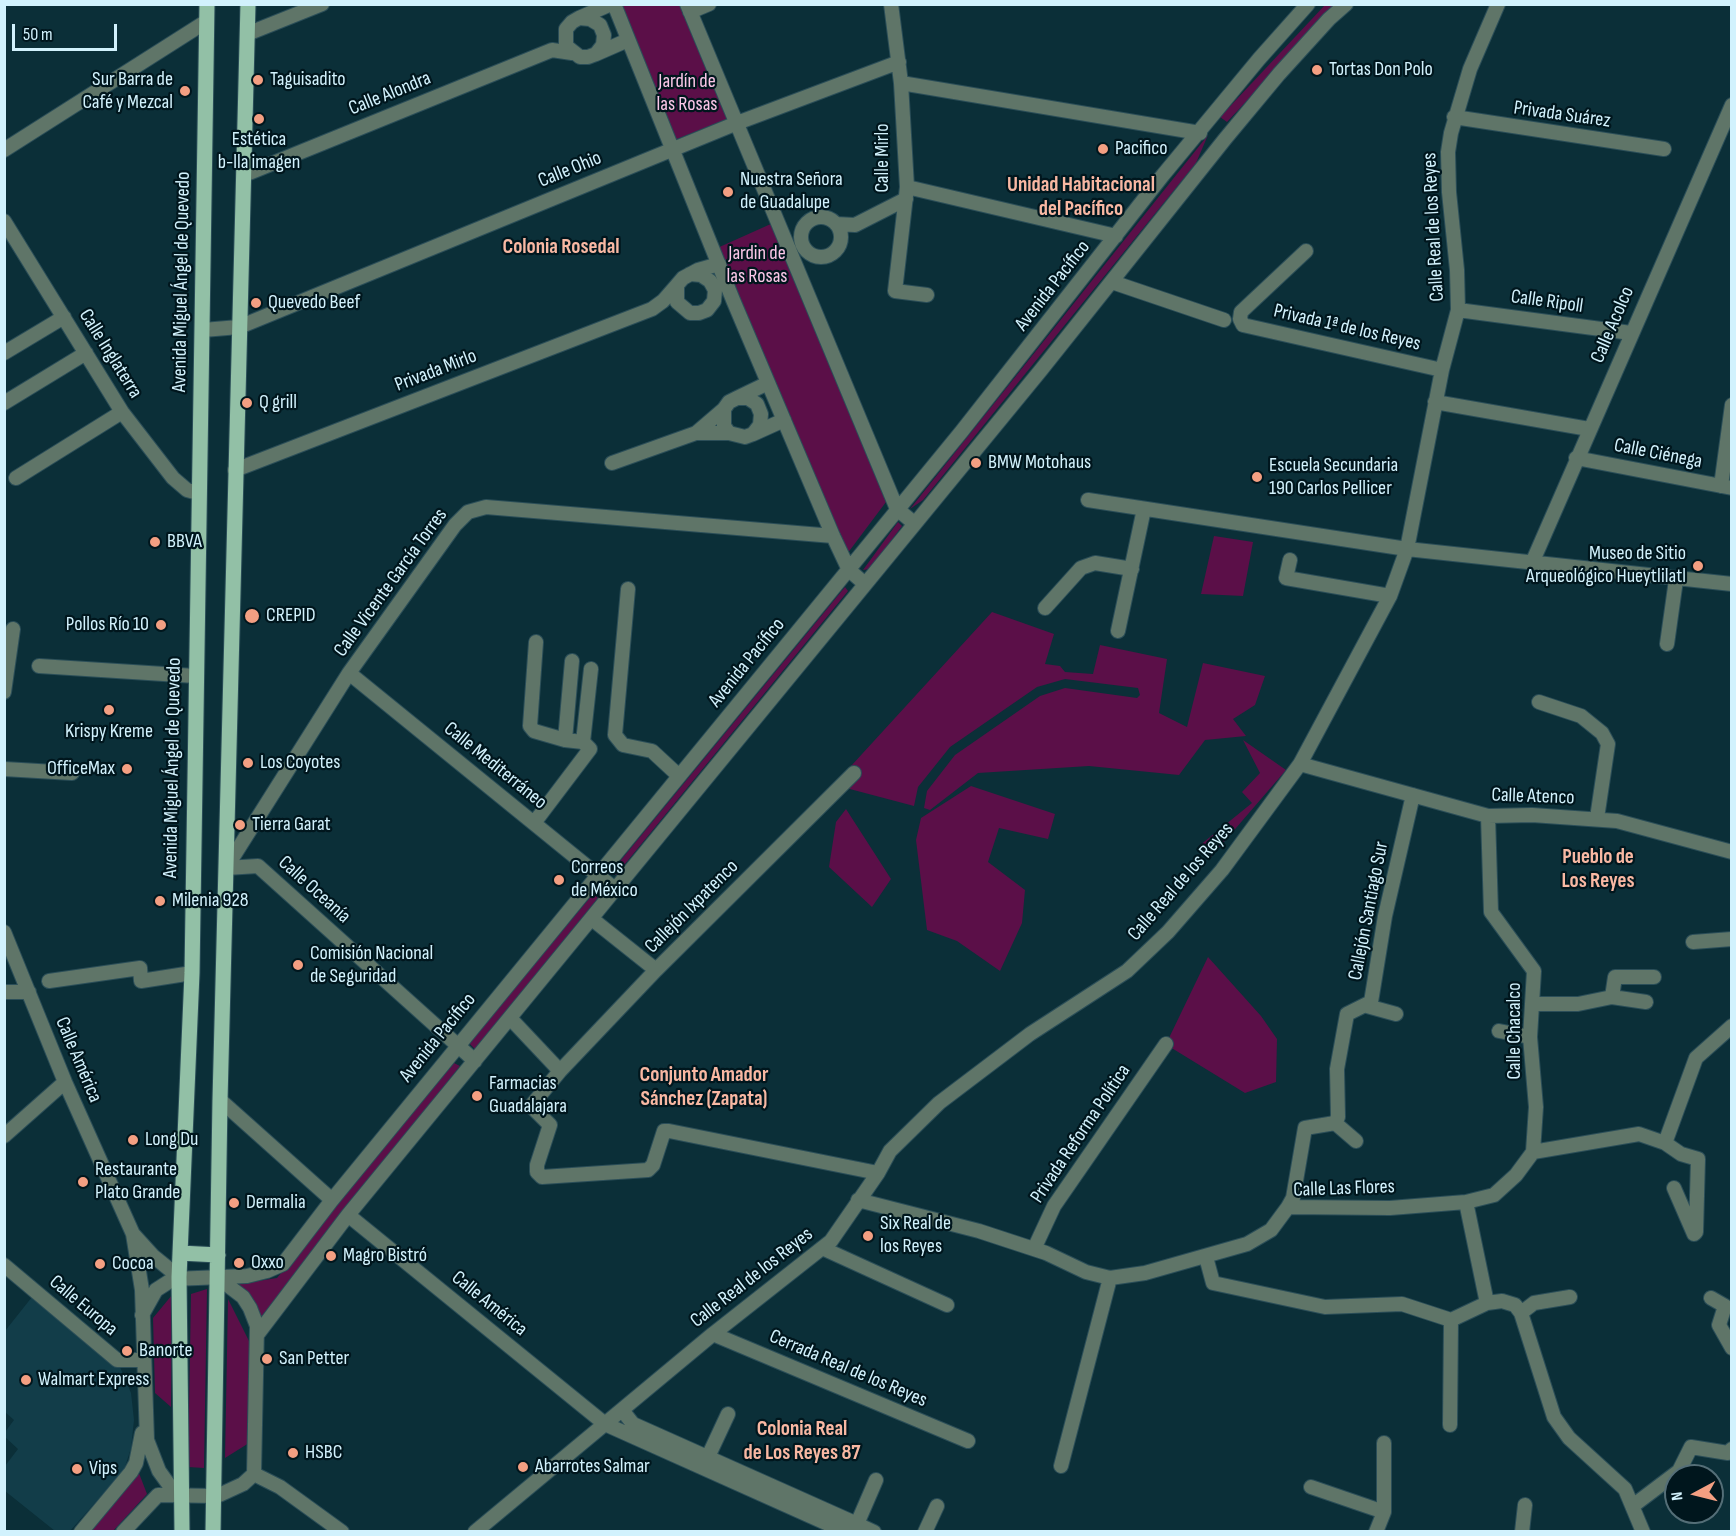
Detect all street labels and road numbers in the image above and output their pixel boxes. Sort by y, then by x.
street label: Calle Alondra [345,67,435,121]
street label: Privada Suárez [1512,96,1612,134]
street label: Calle Mirlo [871,123,895,193]
street label: Calle Ohio [535,146,605,194]
street label: Calle Real de los Reyes [1418,152,1450,302]
street label: Avenida Miguel Ángel de Quevedo [168,172,196,392]
street label: Avenida Pacífico [1010,236,1096,336]
street label: Calle Acolco [1586,283,1640,367]
street label: Calle Ripoll [1509,285,1585,319]
street label: Privada 1ª de los Reyes [1271,299,1423,357]
street label: Calle Inglaterra [73,305,147,403]
street label: Privada Mirlo [392,344,480,398]
street label: Calle Ciénega [1612,434,1704,474]
street label: Calle Vicente García Torres [329,504,453,662]
street label: Avenida Pacífico [704,613,790,713]
street label: Avenida Miguel Ángel de Quevedo [159,658,187,878]
street label: Calle Mediterráneo [439,717,551,815]
street label: Calle Atenco [1491,784,1575,810]
street label: Calle Real de los Reyes [1123,818,1239,946]
street label: Callejón Santiago Sur [1344,840,1394,982]
street label: Calle Oceanía [273,851,355,929]
street label: Callejón Ixpatenco [640,855,744,959]
street label: Calle Chacalco [1503,982,1527,1080]
street label: Avenida Pacífico [395,988,481,1088]
street label: Calle América [49,1014,107,1106]
street label: Privada Reforma Política [1026,1060,1136,1208]
street label: Calle Las Flores [1293,1175,1395,1203]
street label: Calle Real de los Reyes [686,1223,818,1333]
street label: Calle América [446,1266,532,1342]
street label: Calle Europa [44,1270,122,1342]
street label: Cerrada Real de los Reyes [766,1325,930,1413]

